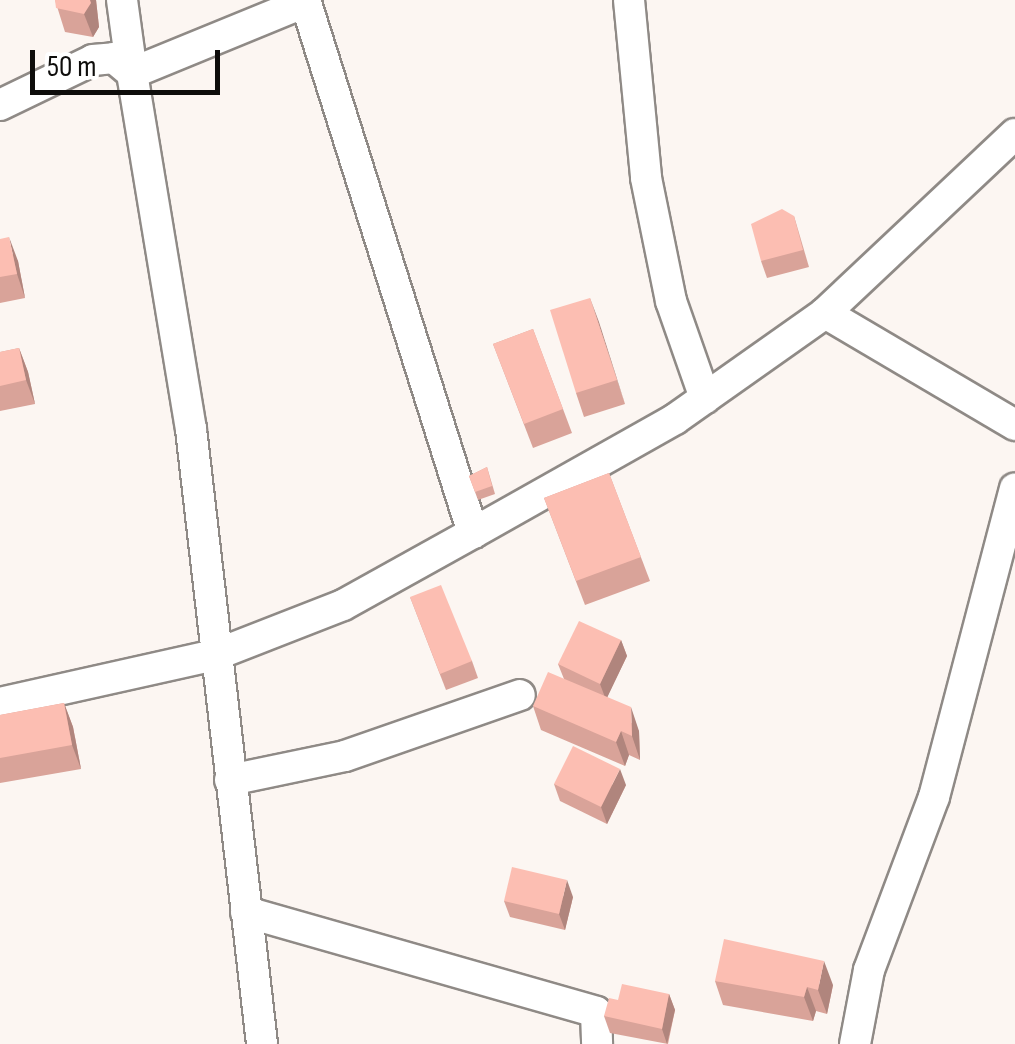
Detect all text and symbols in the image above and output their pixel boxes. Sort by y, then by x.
scale bar [35,30,225,92]
text: 50 m [47,49,96,85]

